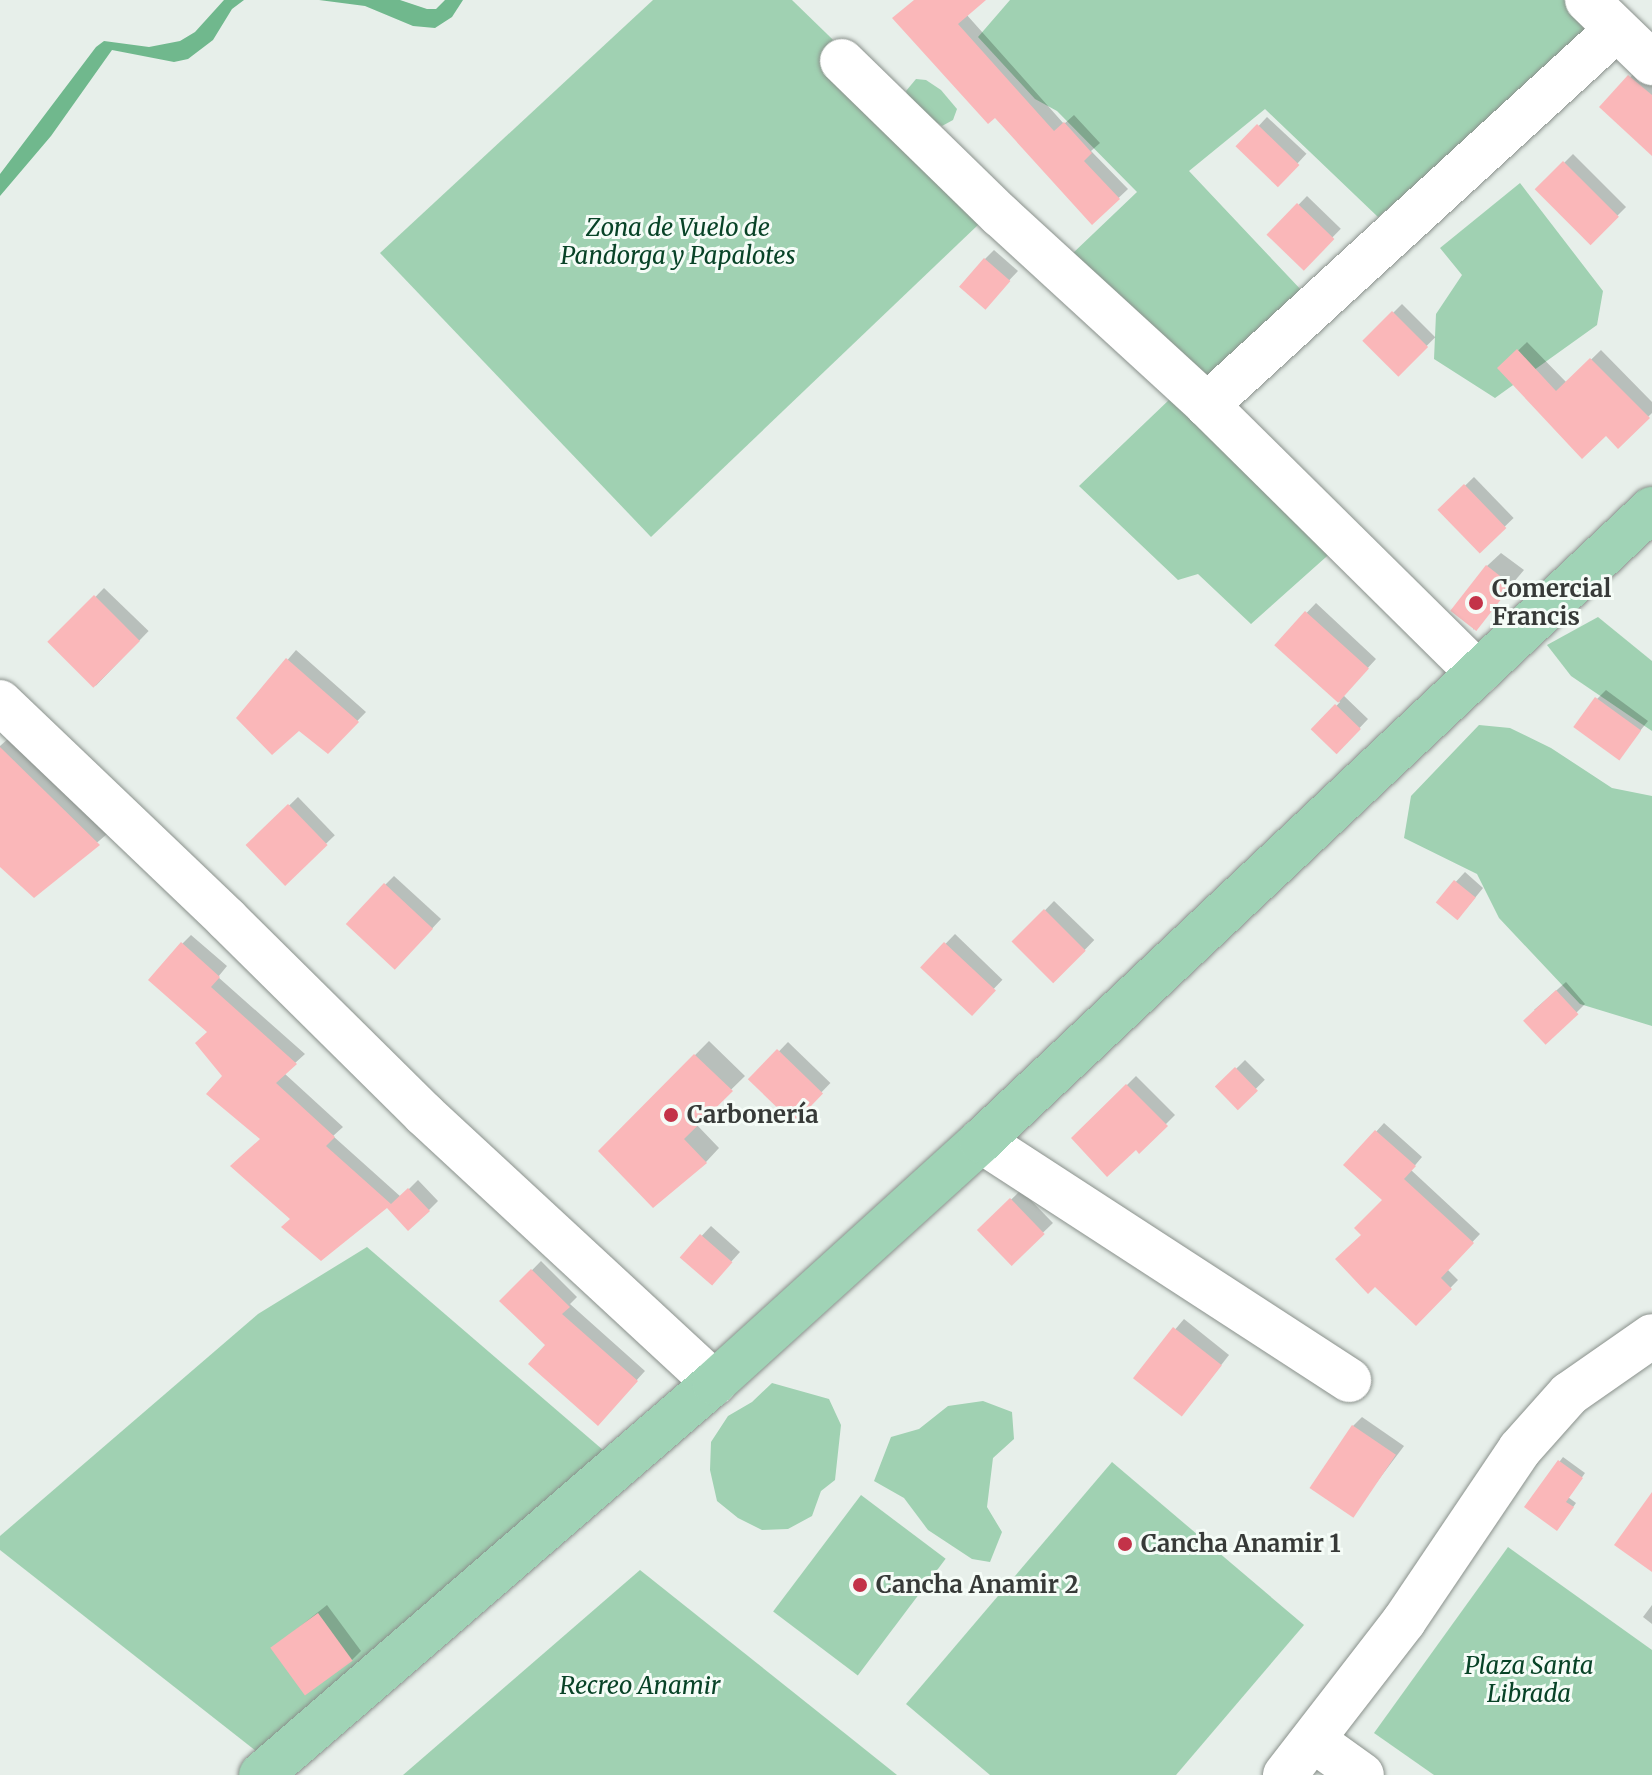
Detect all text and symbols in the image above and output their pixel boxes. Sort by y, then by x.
park label: Zona de Vuelo de Pandorga y Papalotes [560,214,796,270]
place label: Comercial Francis [1492,575,1611,631]
marker: Comercial Francis [1467,594,1485,612]
place label: Carbonería [687,1101,819,1129]
marker: Carbonería [662,1106,680,1124]
place label: Cancha Anamir 1 [1141,1530,1341,1558]
marker: Cancha Anamir 1 [1116,1535,1134,1553]
place label: Cancha Anamir 2 [876,1571,1079,1599]
marker: Cancha Anamir 2 [851,1576,869,1594]
park label: Plaza Santa Librada [1464,1652,1594,1708]
park label: Recreo Anamir [560,1672,720,1700]

